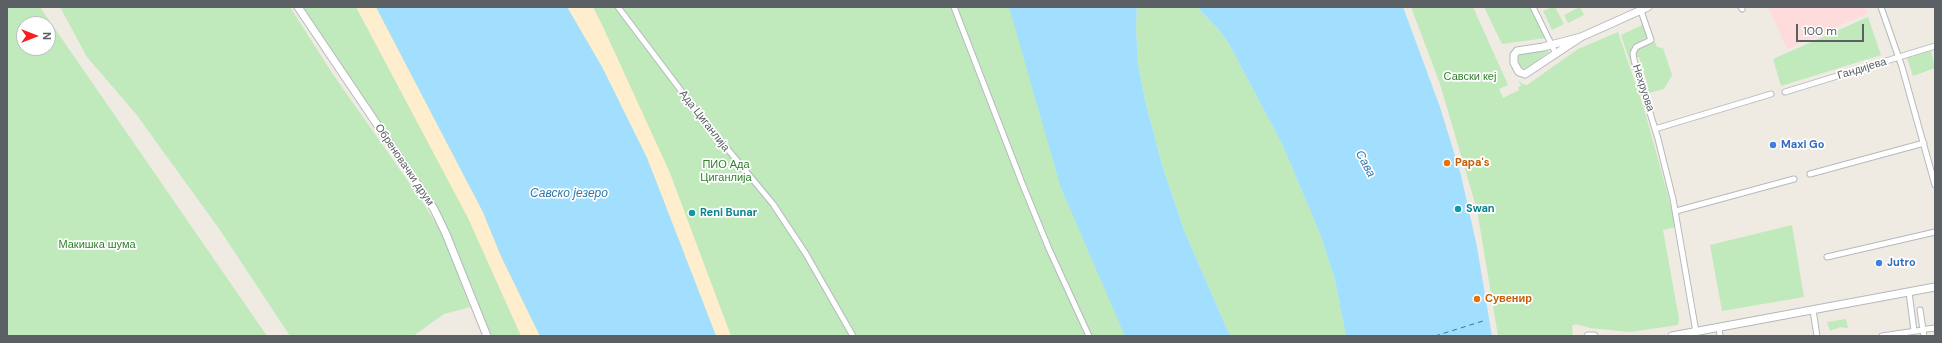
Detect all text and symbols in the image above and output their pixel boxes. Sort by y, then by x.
north arrow [16,16,56,56]
scale bar [1798,16,1866,42]
text: 100 m [1803,23,1837,39]
text: N [40,32,54,40]
street label: Гандијева [1836,55,1888,83]
street label: Нехруова [1629,63,1657,113]
park label: Савски кеј [1444,70,1496,84]
street label: Ада Циганлија [676,88,732,154]
street label: Обреновачки друм [372,122,436,208]
place label: Maxi Go [1781,138,1824,152]
marker: Maxi Go [1768,140,1778,150]
water label: Сава [1352,148,1378,180]
place label: Papa's [1455,156,1490,170]
park label: ПИО Ада Циганлија [700,158,752,184]
marker: Papa's [1442,158,1452,168]
water label: Савско језеро [530,187,608,201]
place label: Swan [1466,202,1495,216]
marker: Swan [1453,204,1463,214]
place label: Reni Bunar [700,206,757,220]
marker: Reni Bunar [687,208,697,218]
park label: Макишка шума [58,238,136,252]
place label: Jutro [1887,256,1916,270]
marker: Jutro [1874,258,1884,268]
place label: Сувенир [1485,292,1532,306]
marker: Сувенир [1472,294,1482,304]

